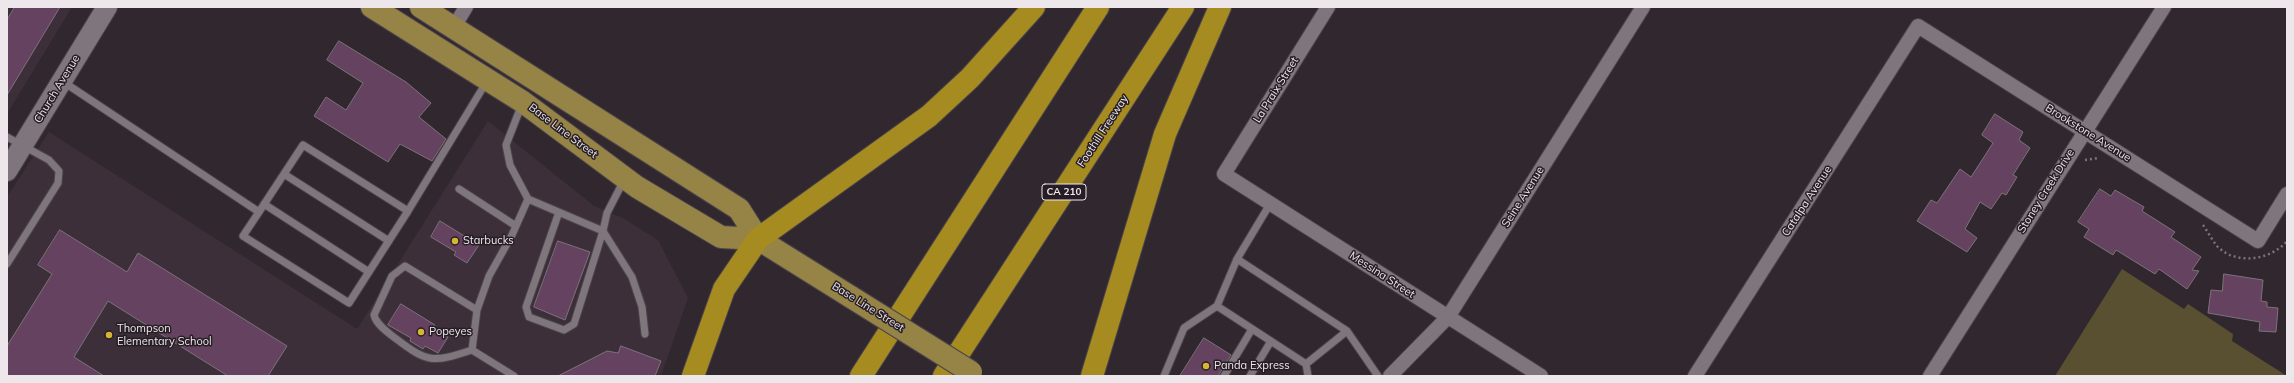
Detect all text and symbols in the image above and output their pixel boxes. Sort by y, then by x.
street label: Church Avenue [31,52,83,126]
street label: La Praix Street [1251,55,1301,125]
street label: Foothill Freeway [1075,93,1131,169]
street label: Base Line Street [526,101,600,161]
street label: Brookstone Avenue [2043,101,2133,165]
street label: Stoney Creek Drive [2015,147,2077,235]
street label: Catalpa Avenue [1779,163,1835,239]
street label: Seine Avenue [1499,164,1547,230]
road number: CA 210 [1042,184,1086,200]
place label: Starbucks [463,234,514,248]
marker: Starbucks [450,236,460,246]
street label: Messina Street [1347,249,1417,301]
street label: Base Line Street [829,279,907,335]
place label: Thompson Elementary School [117,322,212,348]
place label: Popeyes [429,325,472,339]
marker: Popeyes [416,327,426,337]
marker: Thompson Elementary School [104,330,114,340]
place label: Panda Express [1214,359,1290,373]
marker: Panda Express [1201,361,1211,371]

